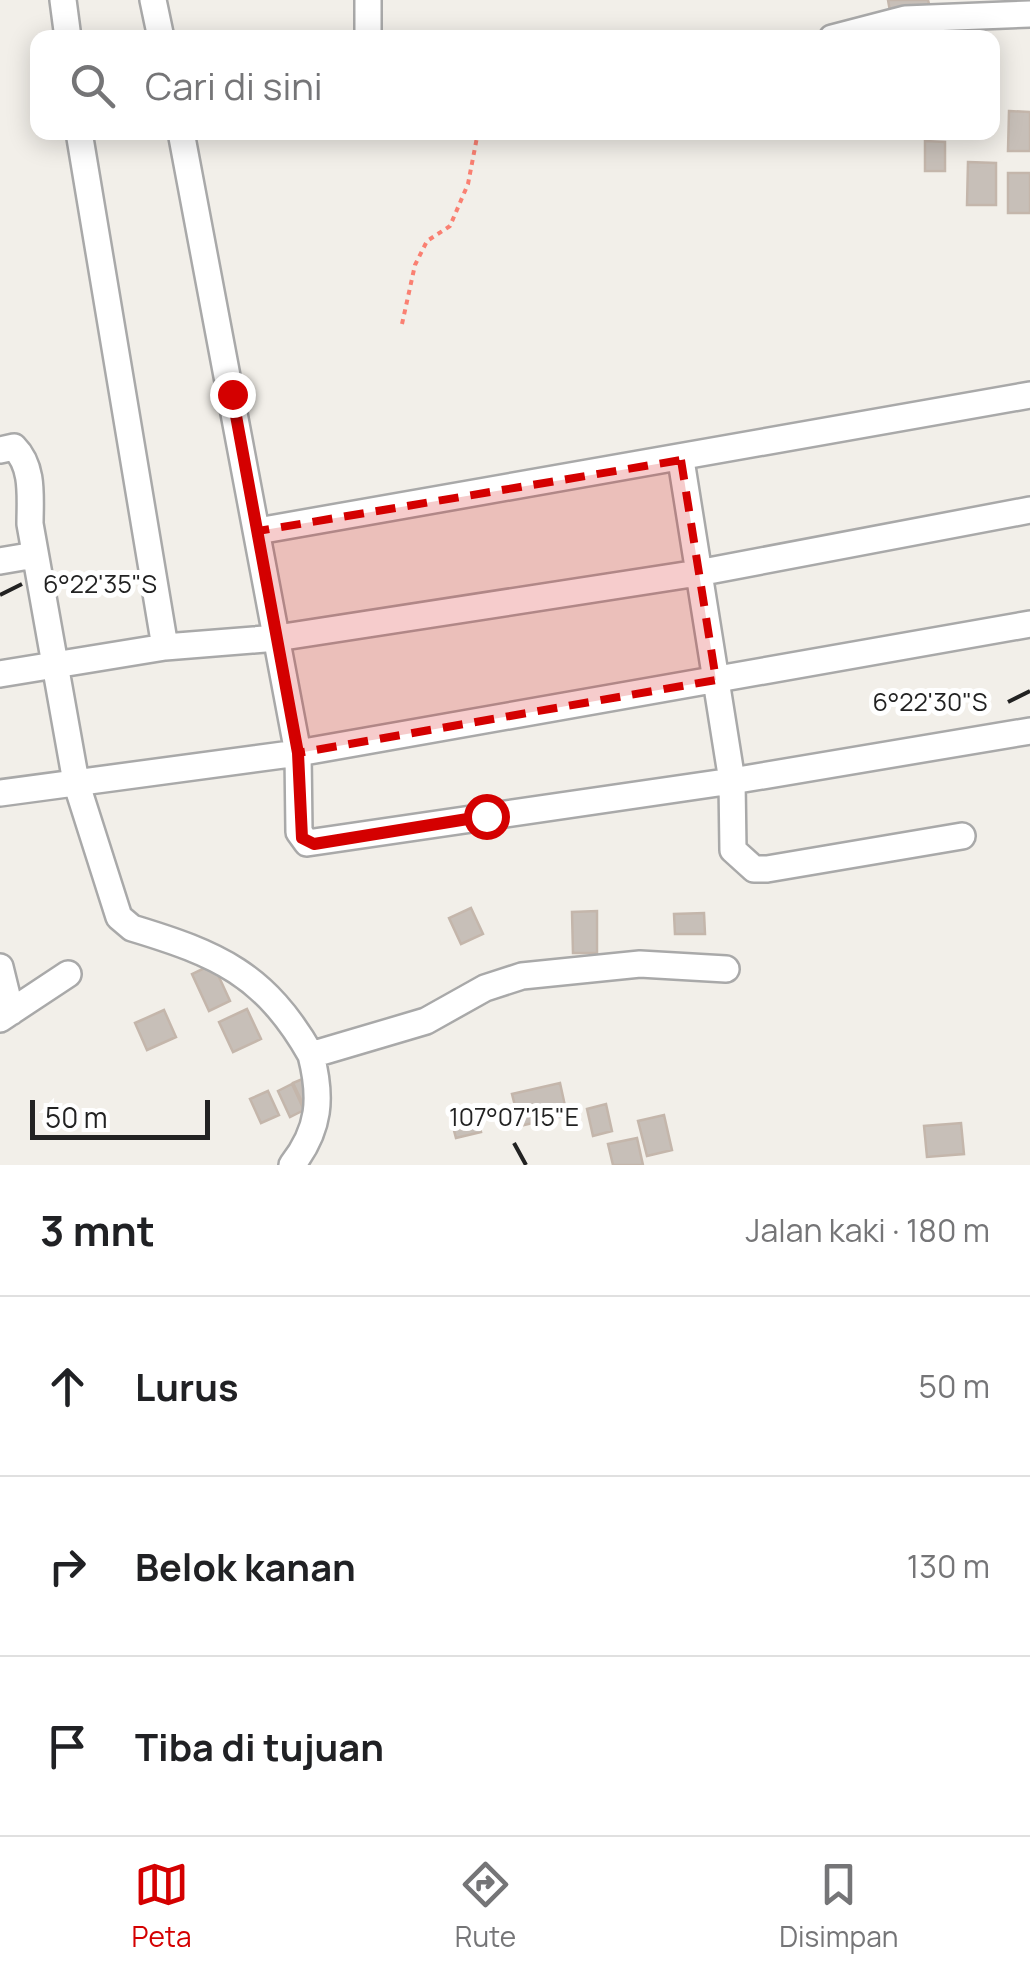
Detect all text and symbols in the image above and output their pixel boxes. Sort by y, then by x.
search box [30,30,1000,140]
icon: search [65,58,120,113]
text: Cari di sini [145,59,323,111]
route end [210,372,256,418]
text: 6°22'35"S [43,566,157,601]
text: 6°22'30"S [873,684,987,719]
route start [464,794,510,840]
scale bar [30,1095,210,1140]
text: 50 m [45,1098,108,1136]
text: 107°07'15"E [449,1099,579,1134]
text: 3 mnt [40,1201,155,1259]
text: Jalan kaki · 180 m [746,1208,990,1252]
icon: ahead [40,1359,95,1414]
text: Lurus [135,1360,239,1412]
text: 50 m [918,1364,990,1408]
icon: right [40,1539,95,1594]
text: Belok kanan [135,1540,356,1592]
text: 130 m [907,1544,990,1588]
icon: arrive [40,1719,95,1774]
text: Tiba di tujuan [135,1720,384,1772]
tab: Peta [132,1857,192,1955]
tab: Rute [455,1857,516,1955]
tab: Disimpan [779,1857,898,1955]

